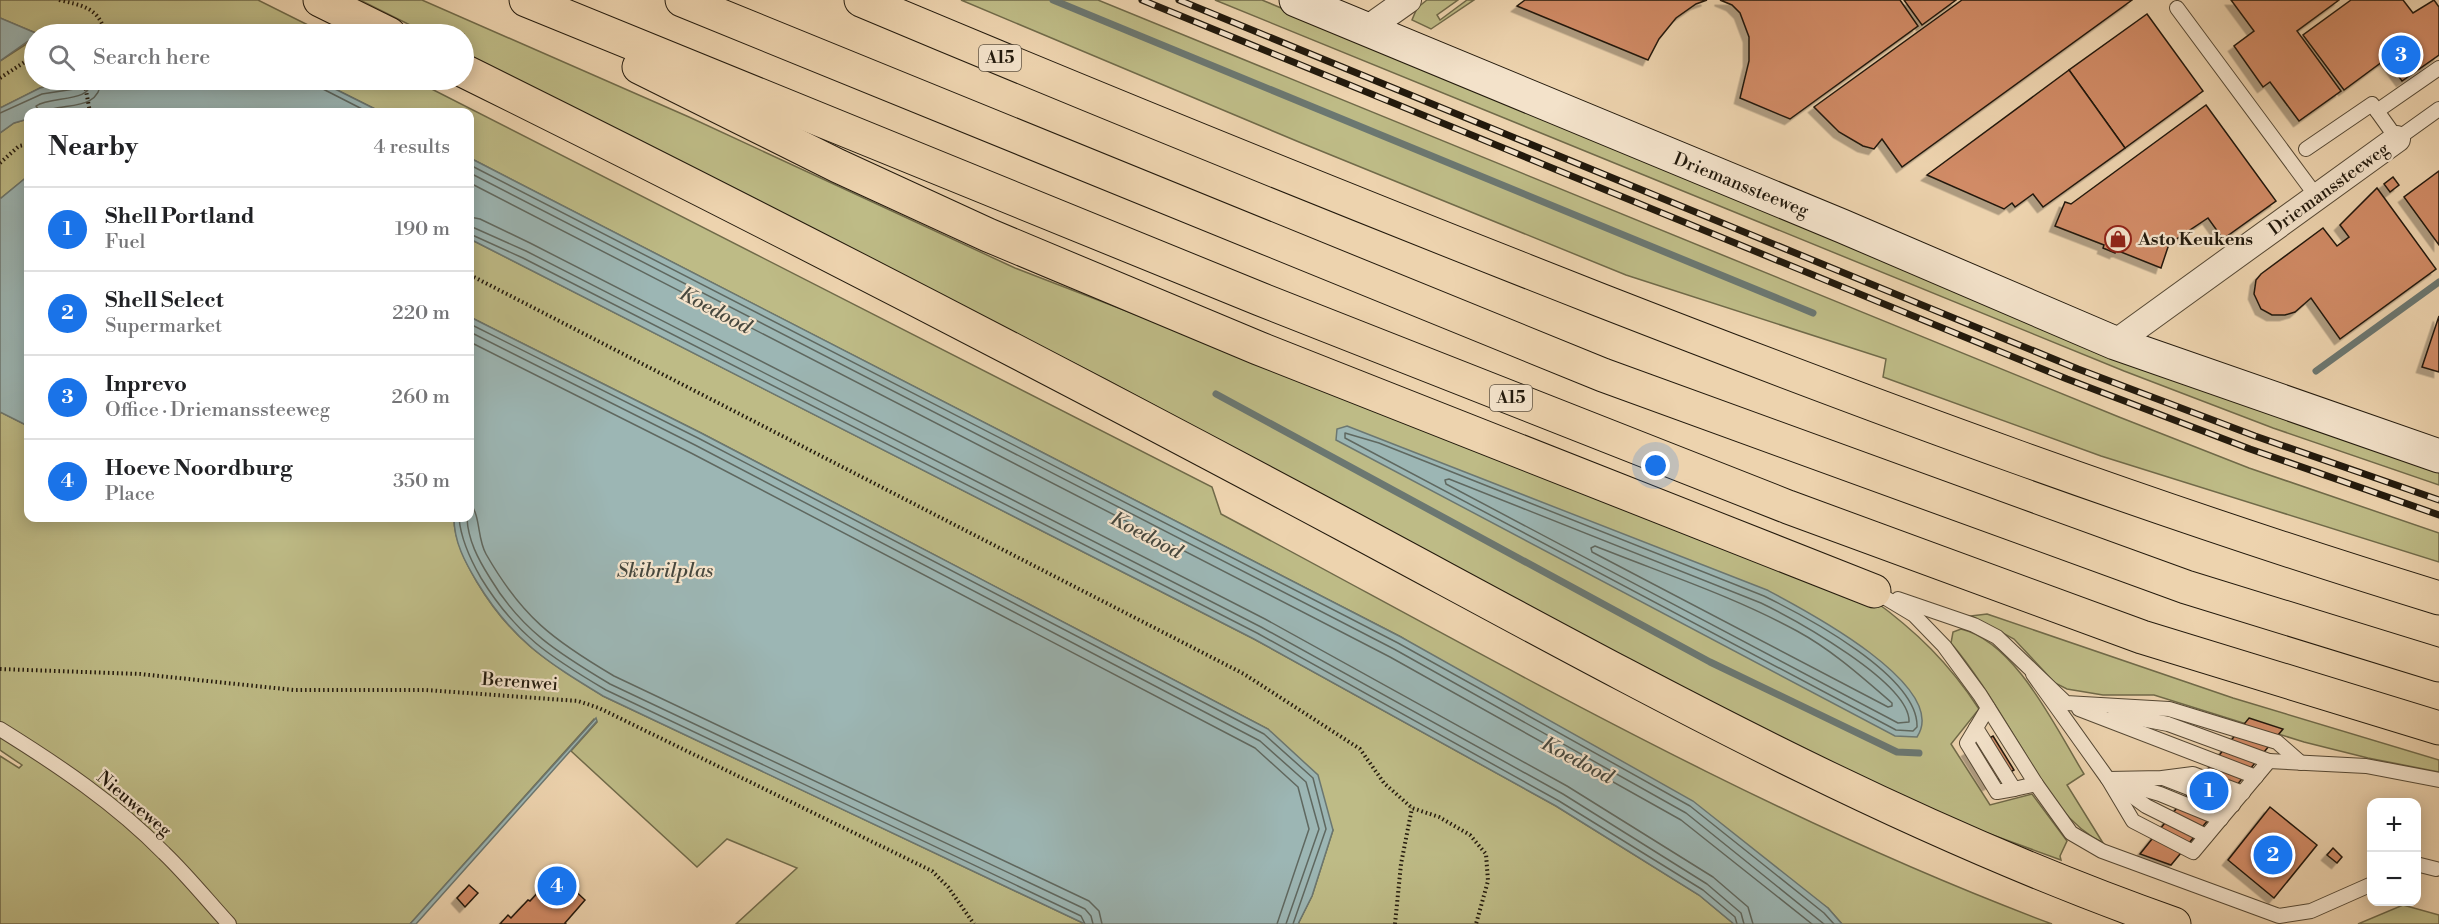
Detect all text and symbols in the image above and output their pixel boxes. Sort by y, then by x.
search box [24,24,474,90]
pin: 3 [2382,32,2420,78]
icon: search [45,41,78,74]
text: Search here [93,44,210,71]
road number: A15 [979,45,1021,71]
text: Nearby [48,131,138,163]
text: 4 results [373,135,450,160]
street label: Driemanssteeweg [2264,137,2394,241]
street label: Driemanssteeweg [1670,147,1813,223]
text: Shell Portland [105,203,255,230]
text: 1 [63,217,72,242]
text: 190 m [395,217,450,242]
shop icon: Asto Keukens [2103,224,2133,254]
place label: Asto Keukens [2137,228,2253,251]
text: Fuel [105,230,145,255]
water label: Koedood [675,282,756,341]
text: Shell Select [105,287,224,314]
text: 2 [61,301,74,326]
text: 220 m [392,301,450,326]
text: Supermarket [105,314,222,339]
text: Inprevo [105,371,187,398]
text: 3 [61,385,74,410]
text: 260 m [392,385,450,410]
road number: A15 [1490,385,1532,411]
text: Office · Driemanssteeweg [105,398,330,423]
your location [1641,451,1670,480]
text: Hoeve Noordburg [105,455,292,482]
text: 4 [61,469,74,494]
text: 350 m [393,469,450,494]
text: Place [105,482,155,507]
water label: Koedood [1106,507,1187,566]
water label: Skibrilplas [617,559,714,584]
street label: Berenwei [480,668,559,696]
water label: Koedood [1537,732,1618,791]
street label: Nieuweweg [92,766,177,842]
pin: 1 [2190,768,2228,814]
map controls [2367,798,2421,906]
button: + [2367,798,2421,852]
pin: 2 [2254,832,2292,878]
button: − [2367,852,2421,906]
pin: 4 [538,864,576,908]

